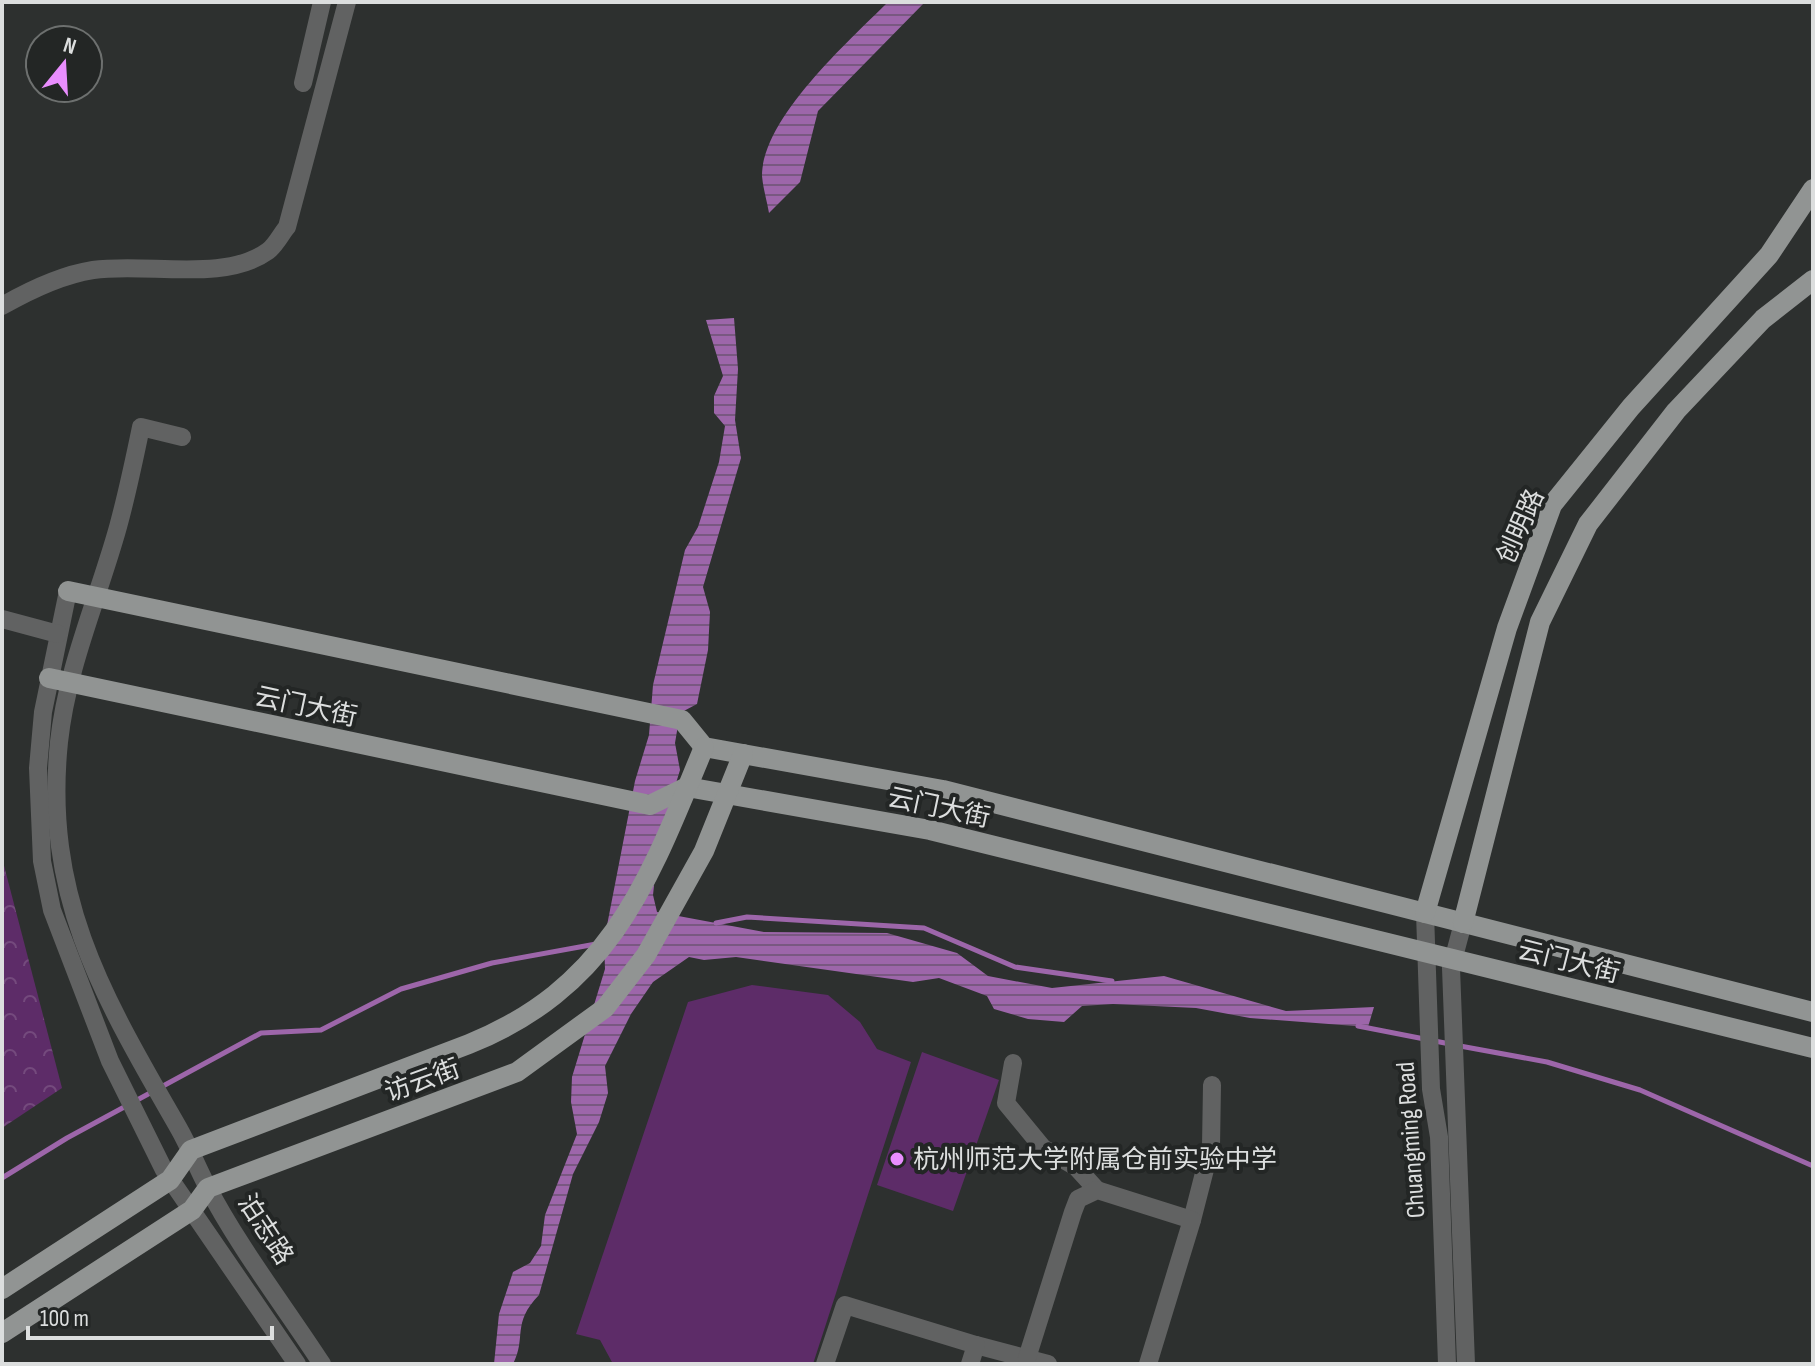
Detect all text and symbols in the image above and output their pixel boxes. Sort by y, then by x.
north arrow [24,24,104,104]
text: N [60,32,79,61]
street label: 创明路 [1491,485,1551,569]
street label: 云门大街 [252,681,360,733]
street label: 云门大街 [885,782,993,834]
street label: 云门大街 [1514,935,1623,990]
street label: 访云街 [381,1054,464,1109]
street label: Chuangming Road [1391,1061,1432,1219]
place label: 杭州师范大学附属仓前实验中学 [913,1145,1277,1176]
marker: 杭州师范大学附属仓前实验中学 [888,1150,906,1168]
street label: 泊志路 [230,1189,299,1271]
scale bar [28,1290,272,1340]
text: 100 m [40,1304,89,1333]

